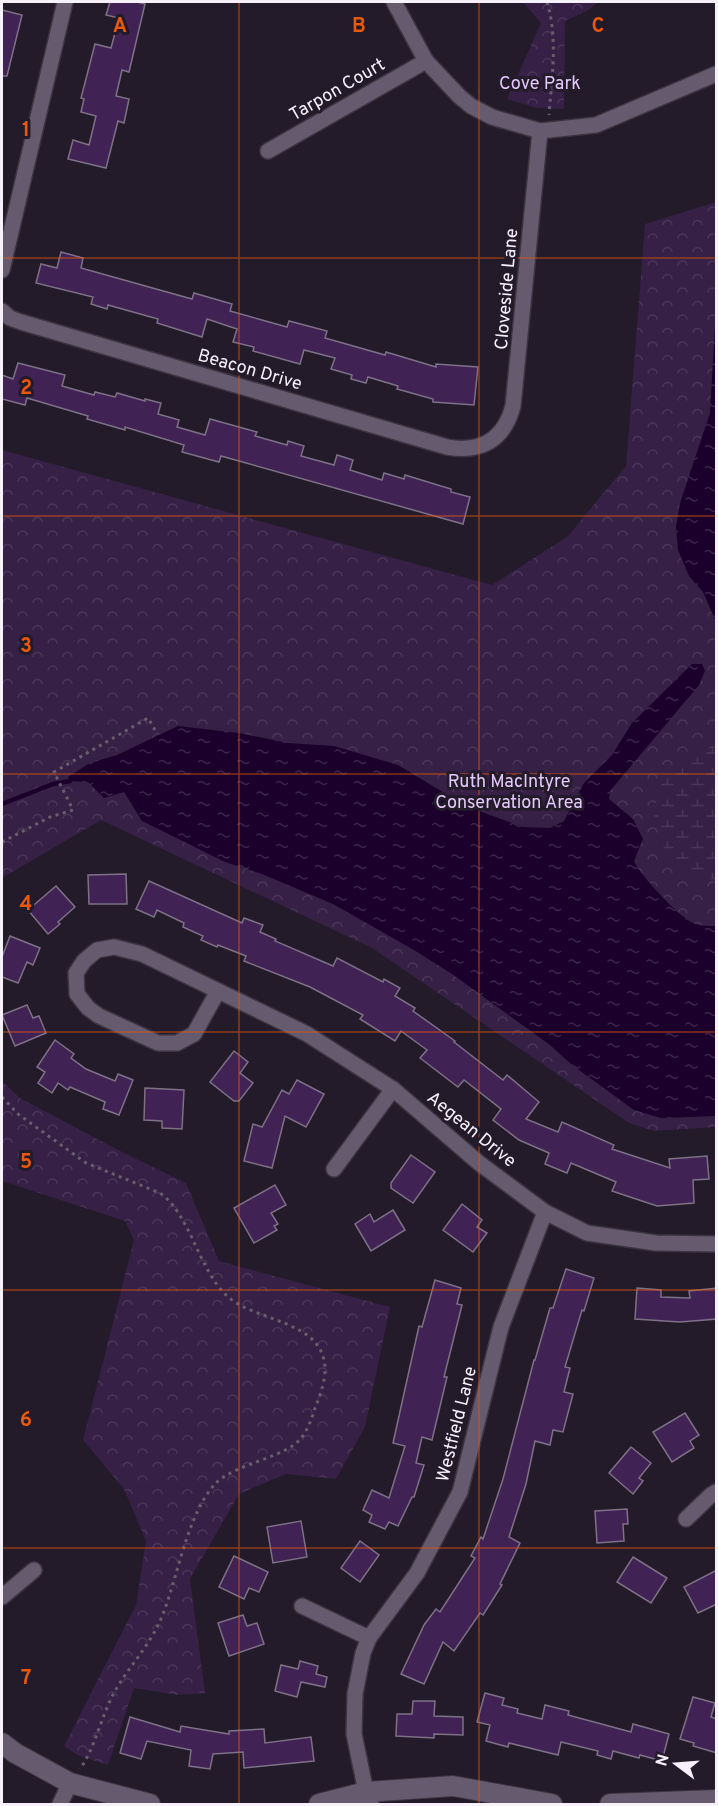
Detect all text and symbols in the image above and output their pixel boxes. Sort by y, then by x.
text: A [113,14,127,40]
text: B [352,14,366,40]
text: C [592,14,604,40]
street label: Tarpon Court [286,54,390,127]
park label: Cove Park [499,73,581,96]
text: 1 [22,118,30,144]
street label: Cloveside Lane [491,227,524,351]
street label: Beacon Drive [195,345,304,396]
text: 2 [20,376,32,402]
text: 3 [20,634,32,660]
park label: Ruth MacIntyre Conservation Area [435,771,583,815]
text: 4 [20,892,32,918]
street label: Aegean Drive [422,1087,520,1173]
text: 5 [20,1150,32,1176]
street label: Westfield Lane [432,1364,483,1485]
text: 6 [20,1408,32,1434]
text: 7 [21,1666,31,1692]
north arrow [646,1734,706,1794]
text: N [652,1752,675,1769]

